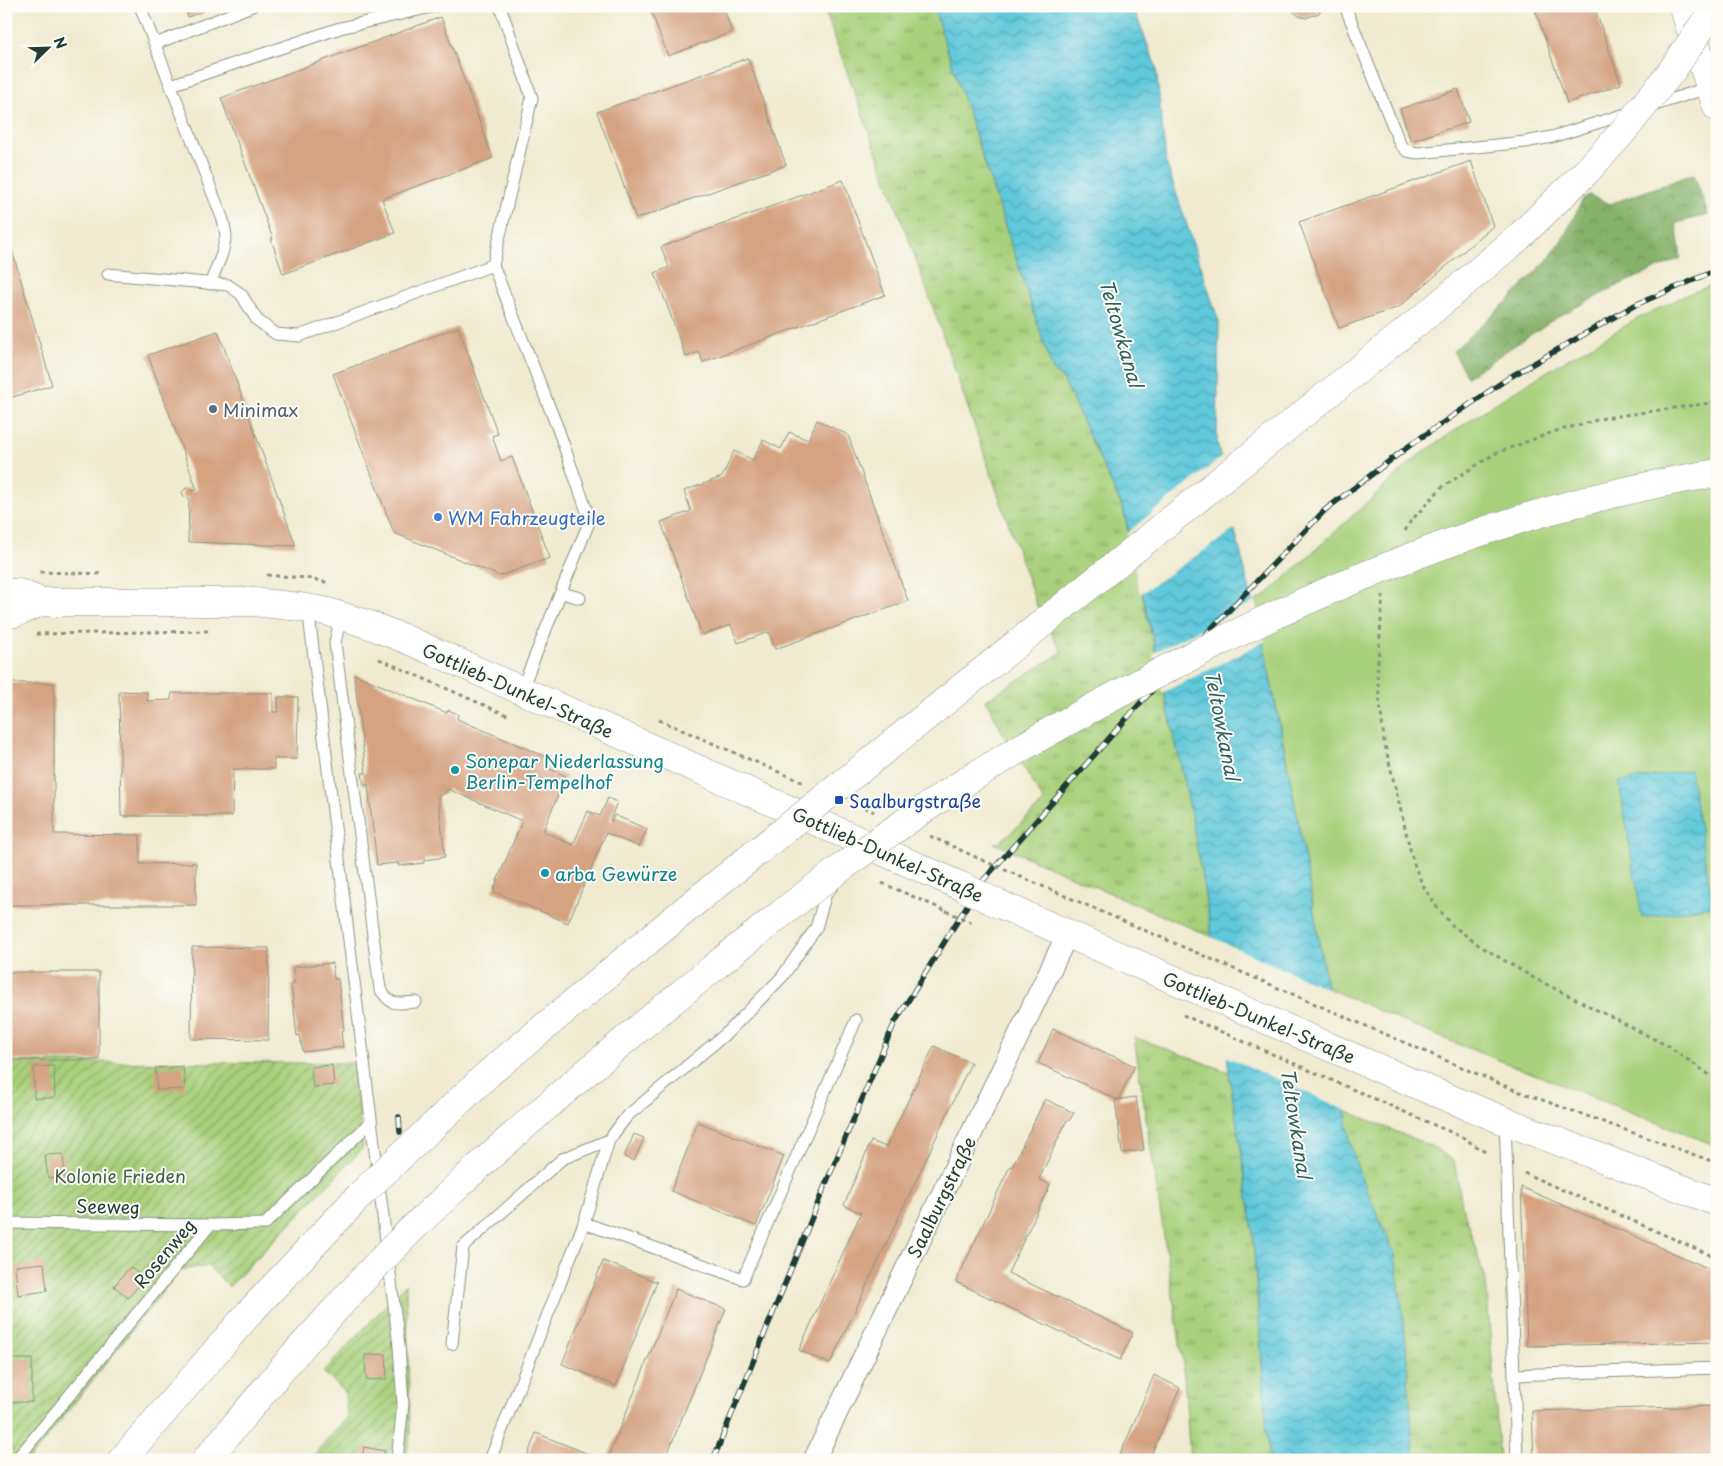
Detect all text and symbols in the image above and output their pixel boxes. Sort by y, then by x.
north arrow [22,22,72,72]
text: N [49,34,72,52]
water label: Teltowkanal [1093,276,1152,393]
place label: Minimax [223,396,298,423]
marker: Minimax [207,403,219,415]
place label: WM Fahrzeugteile [448,504,606,531]
marker: WM Fahrzeugteile [432,511,444,523]
street label: Gottlieb-Dunkel-Straße [418,636,618,744]
water label: Teltowkanal [1199,668,1248,785]
place label: Sonepar Niederlassung Berlin-Tempelhof [465,747,664,795]
marker: Sonepar Niederlassung Berlin-Tempelhof [449,764,461,776]
place label: Saalburgstraße [849,787,981,814]
marker: Saalburgstraße [833,794,845,806]
street label: Gottlieb-Dunkel-Straße [788,800,988,908]
place label: arba Gewürze [555,860,677,887]
marker: arba Gewürze [539,867,551,879]
street label: Gottlieb-Dunkel-Straße [1159,964,1359,1070]
water label: Teltowkanal [1274,1066,1320,1183]
street label: Saalburgstraße [900,1132,982,1262]
park label: Kolonie Frieden [54,1162,186,1189]
street label: Seeweg [76,1192,140,1220]
street label: Rosenweg [127,1212,201,1294]

